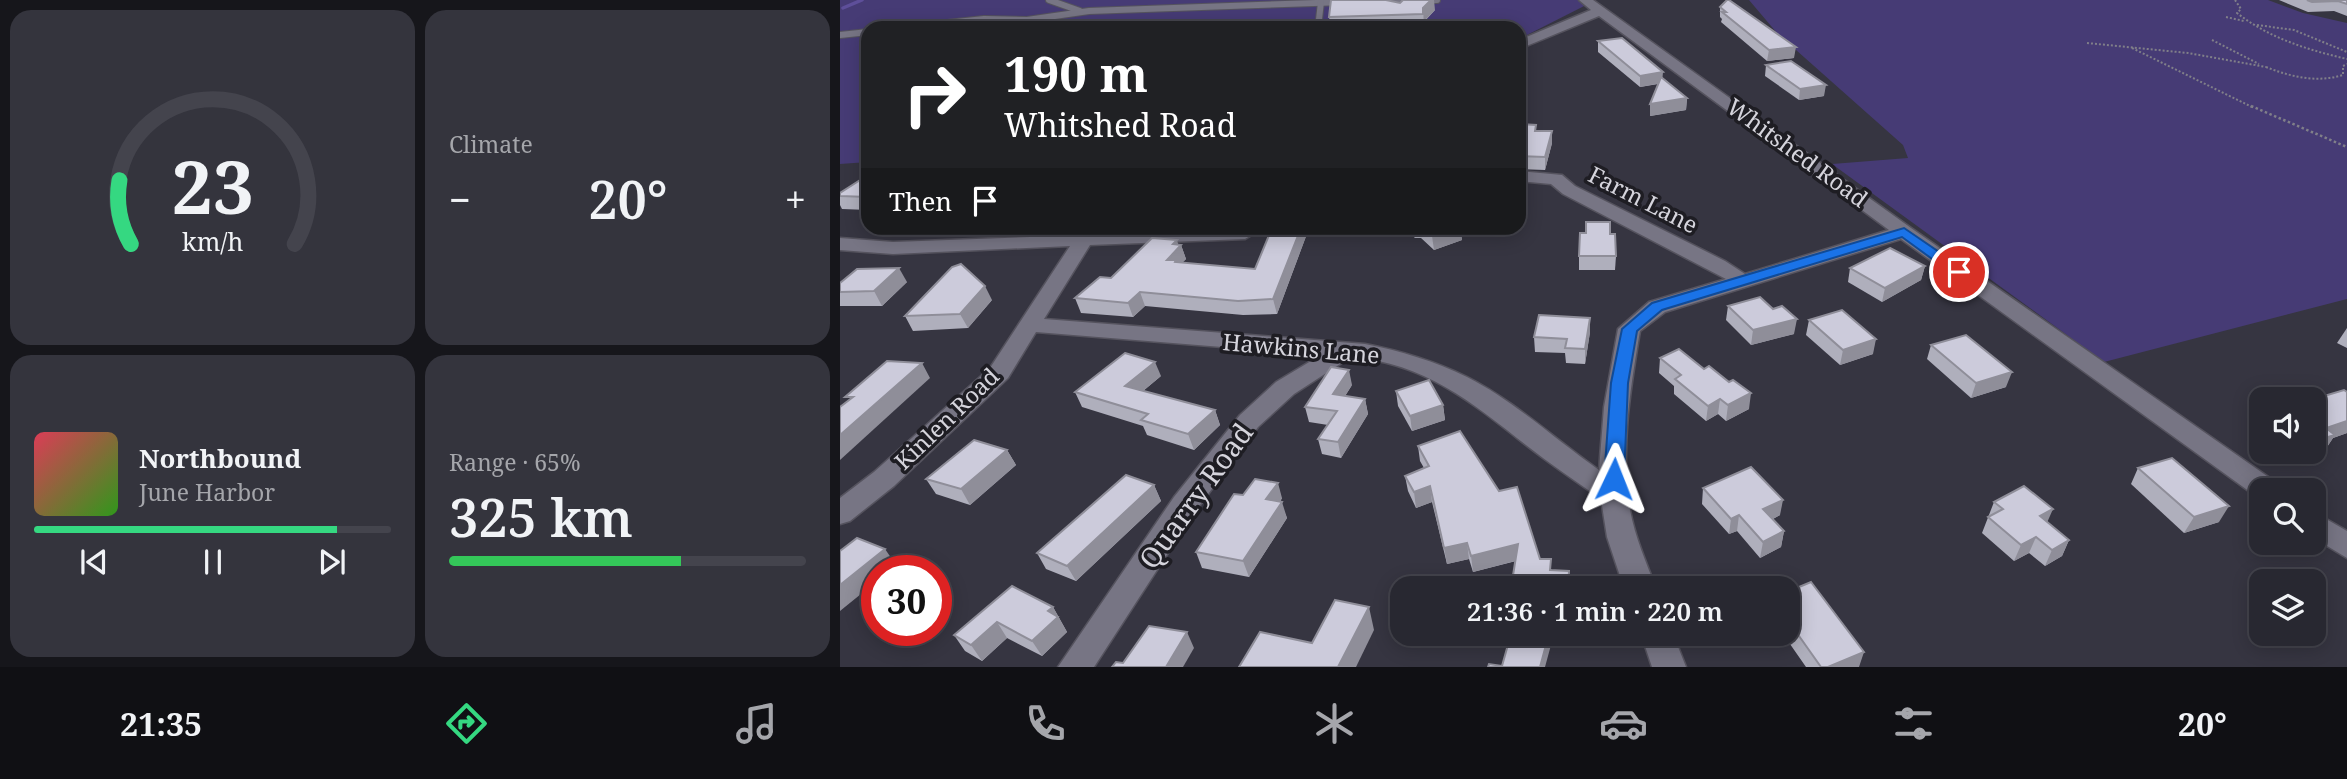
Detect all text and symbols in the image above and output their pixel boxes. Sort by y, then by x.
text: 190 m [1004,40,1148,106]
icon: right [889,49,980,140]
street label: Whitshed Road [1721,90,1875,214]
text: Whitshed Road [1004,103,1236,146]
text: Climate [449,128,533,160]
text: 23 [171,136,254,235]
street label: Farm Lane [1583,158,1704,240]
text: 20° [588,163,668,234]
text: − [449,173,471,225]
text: + [785,173,806,225]
icon: arrive [966,182,1004,220]
text: Then [889,183,952,219]
text: km/h [182,223,243,257]
pin [1929,242,1989,302]
icon: arrive [1940,253,1978,291]
street label: Hawkins Lane [1221,325,1381,371]
street label: Kinlen Road [887,360,1006,476]
map controls [2249,387,2326,646]
button: sound [2249,387,2326,464]
street label: Quarry Road [1129,415,1261,576]
text: Northbound [139,440,301,476]
position arrow [1577,442,1651,516]
text: Range · 65% [449,446,581,478]
text: June Harbor [139,476,275,508]
button: search [2249,478,2326,555]
text: 325 km [449,481,633,552]
icon: previous [75,543,113,581]
icon: pause [194,543,232,581]
icon: next [313,543,351,581]
speed limit sign: 30 [861,555,952,646]
button: layers [2249,569,2326,646]
text: 21:36 · 1 min · 220 m [1467,593,1723,629]
icon: directions [442,699,491,748]
icon: music [732,699,781,748]
icon: phone [1021,699,1070,748]
icon: climate [1310,699,1359,748]
icon: car [1599,699,1648,748]
icon: filters [1889,699,1938,748]
text: 21:35 [120,702,202,745]
text: 20° [2178,702,2227,745]

